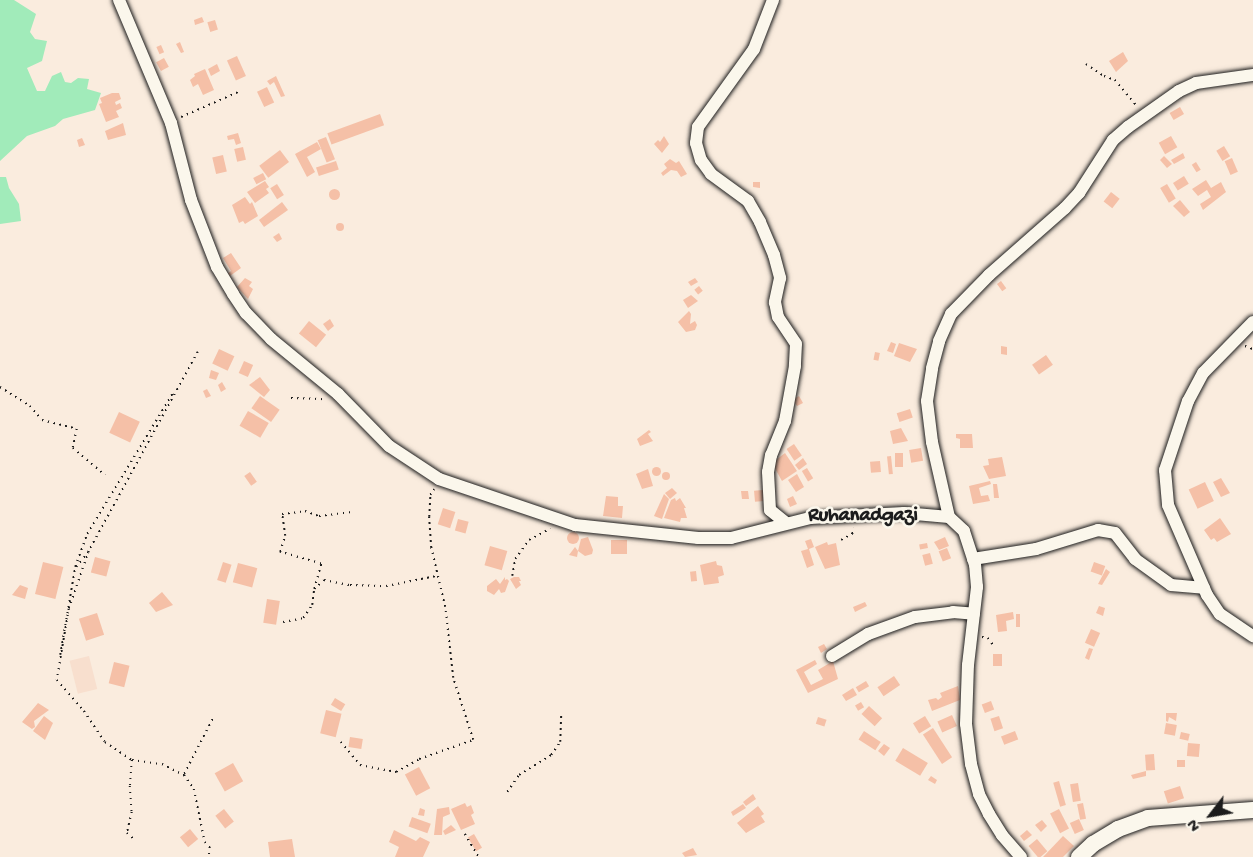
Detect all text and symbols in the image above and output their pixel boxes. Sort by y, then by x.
district label: Ruhanadgazi [808,504,918,528]
north arrow [1181,785,1241,845]
text: N [1184,815,1206,834]

